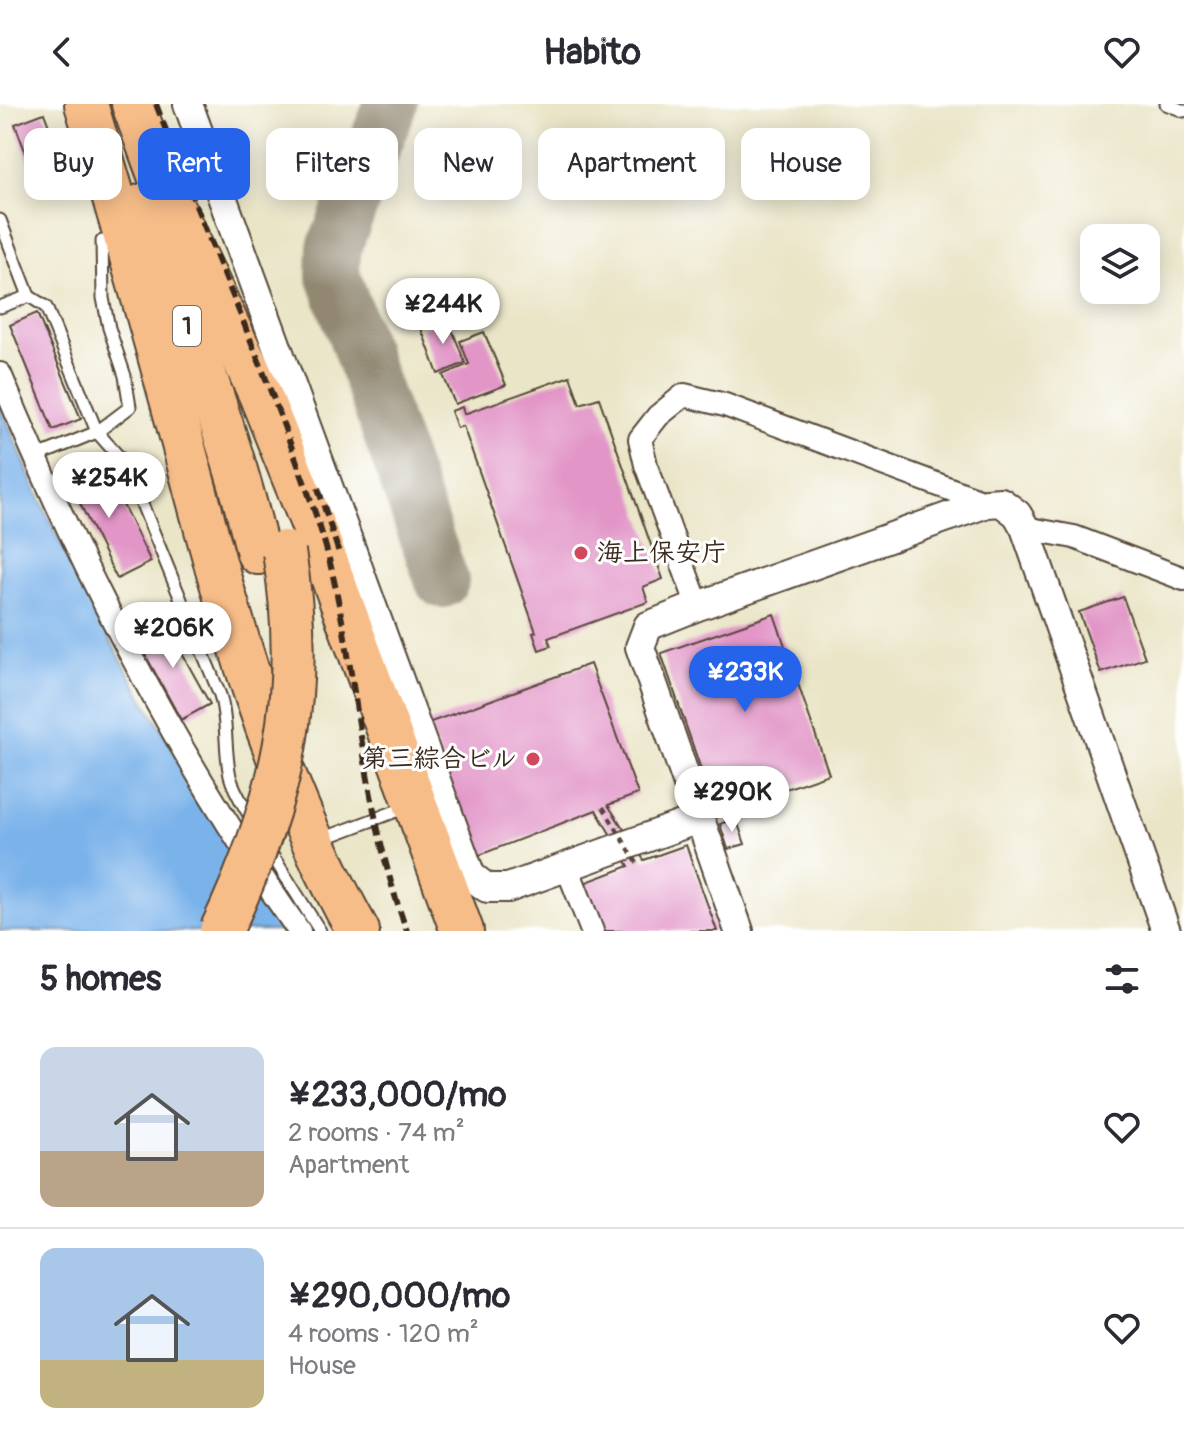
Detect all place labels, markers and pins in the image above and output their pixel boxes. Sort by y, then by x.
pin: ¥244K [387,278,499,346]
pin: ¥254K [53,452,165,520]
place label: 海上保安庁 [597,537,727,569]
marker: 海上保安庁 [572,544,590,562]
pin: ¥206K [117,602,229,670]
pin: ¥233K [689,646,801,714]
place label: 第三綜合ビル [362,743,517,775]
marker: 第三綜合ビル [524,750,542,768]
pin: ¥290K [676,766,788,834]

